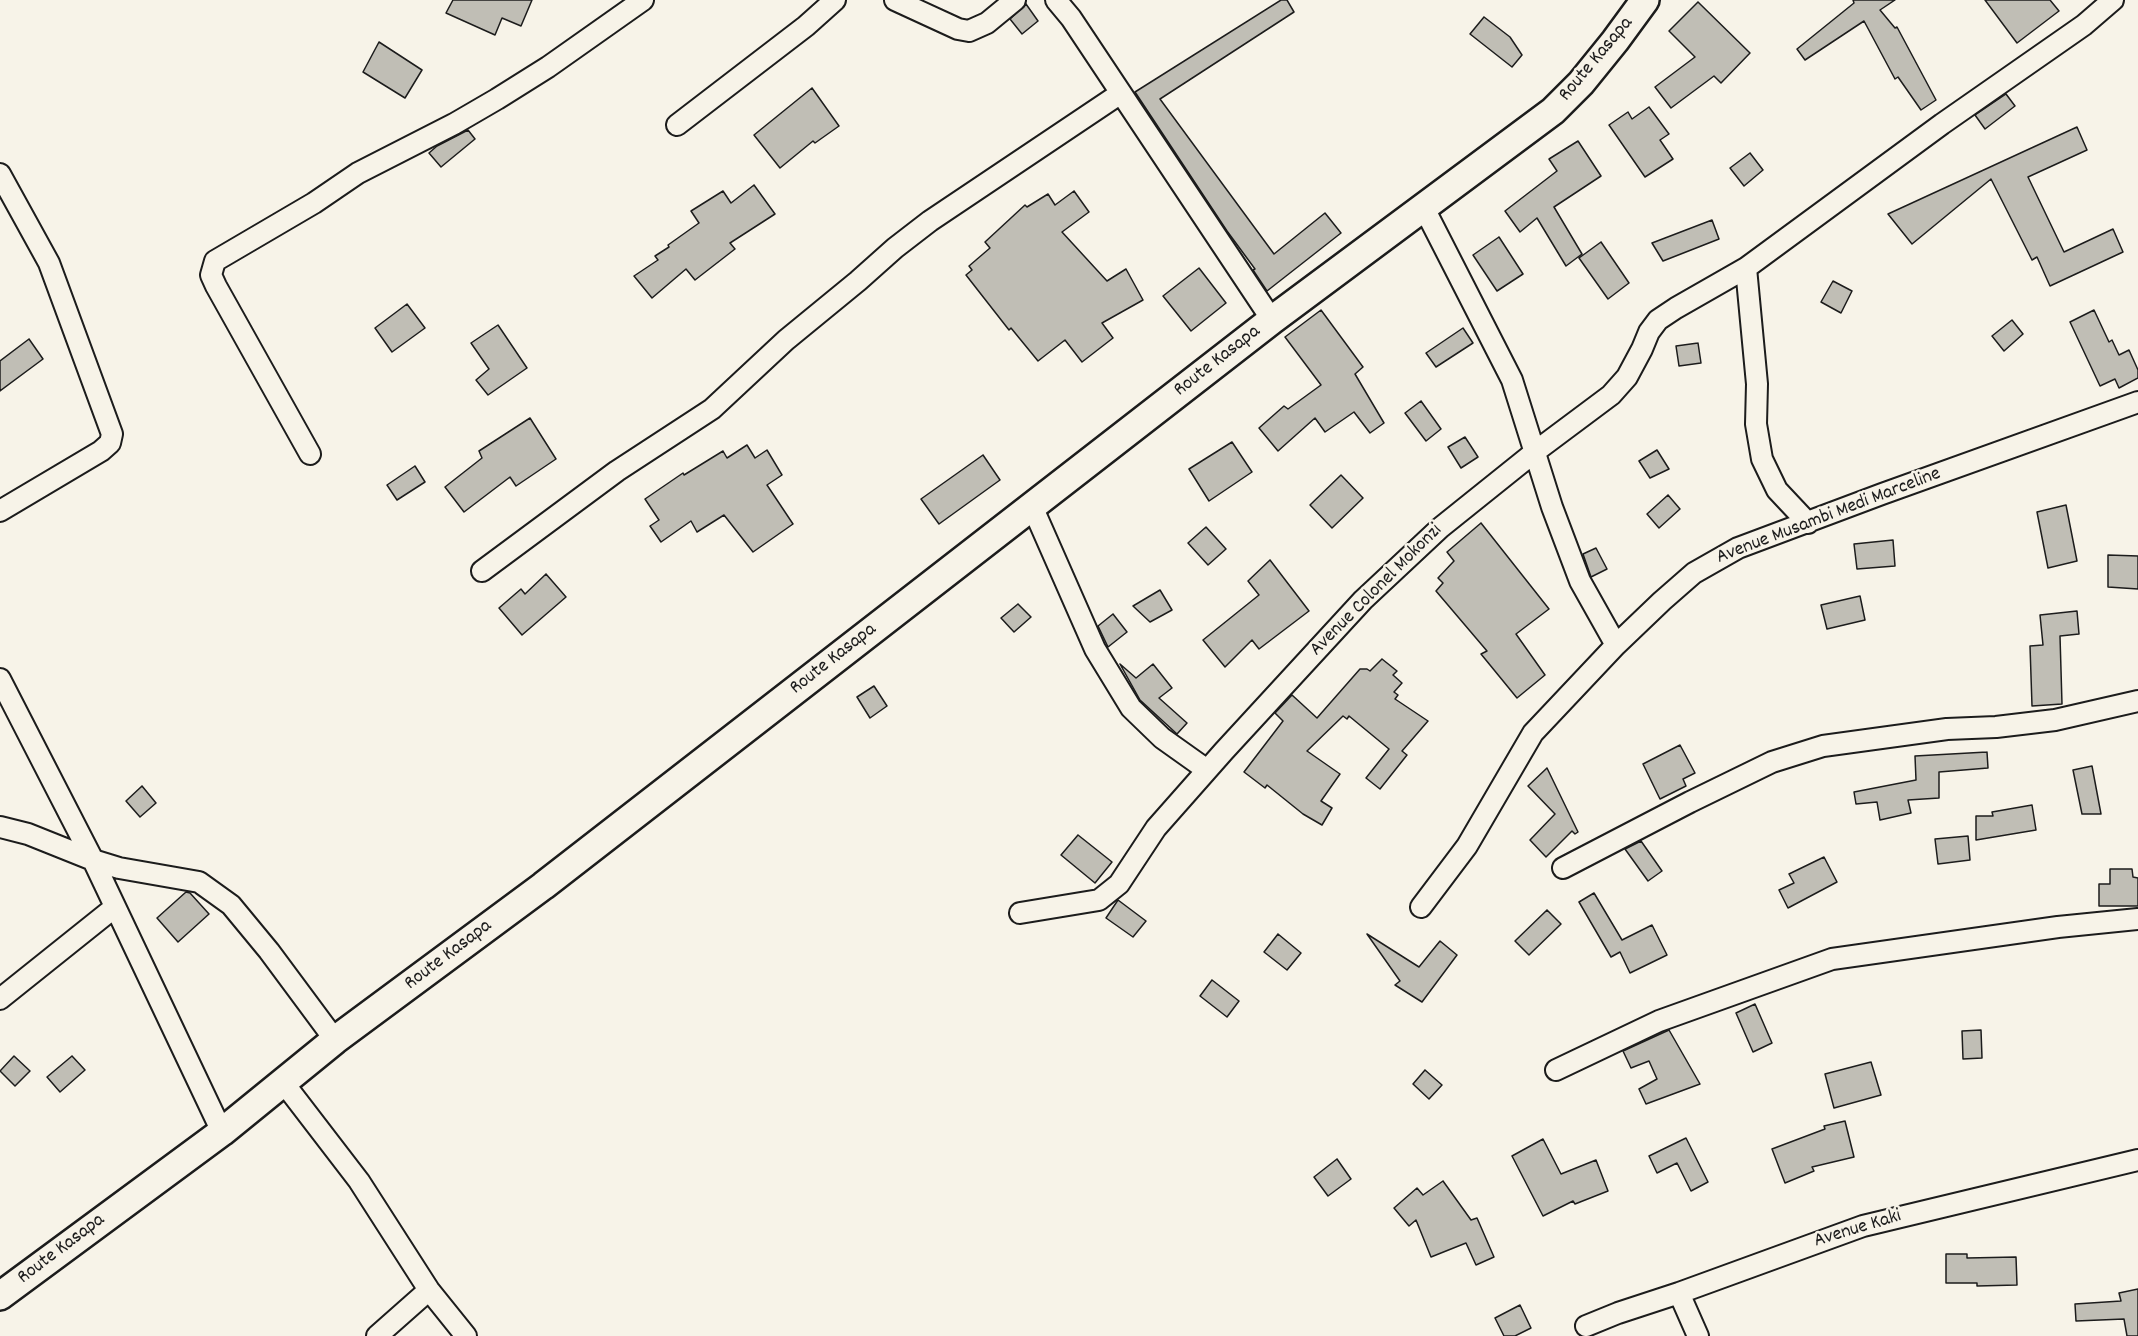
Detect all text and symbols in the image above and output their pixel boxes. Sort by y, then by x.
street label: Route Kasapa [1555,13,1639,107]
street label: Route Kasapa [1170,321,1266,403]
street label: Avenue Musambi Medi Marceline [1714,463,1944,571]
street label: Avenue Colonel Mokonzi [1306,520,1448,662]
street label: Route Kasapa [786,619,882,701]
street label: Route Kasapa [401,915,497,997]
street label: Avenue Kaki [1812,1205,1904,1255]
street label: Route Kasapa [14,1209,110,1291]

